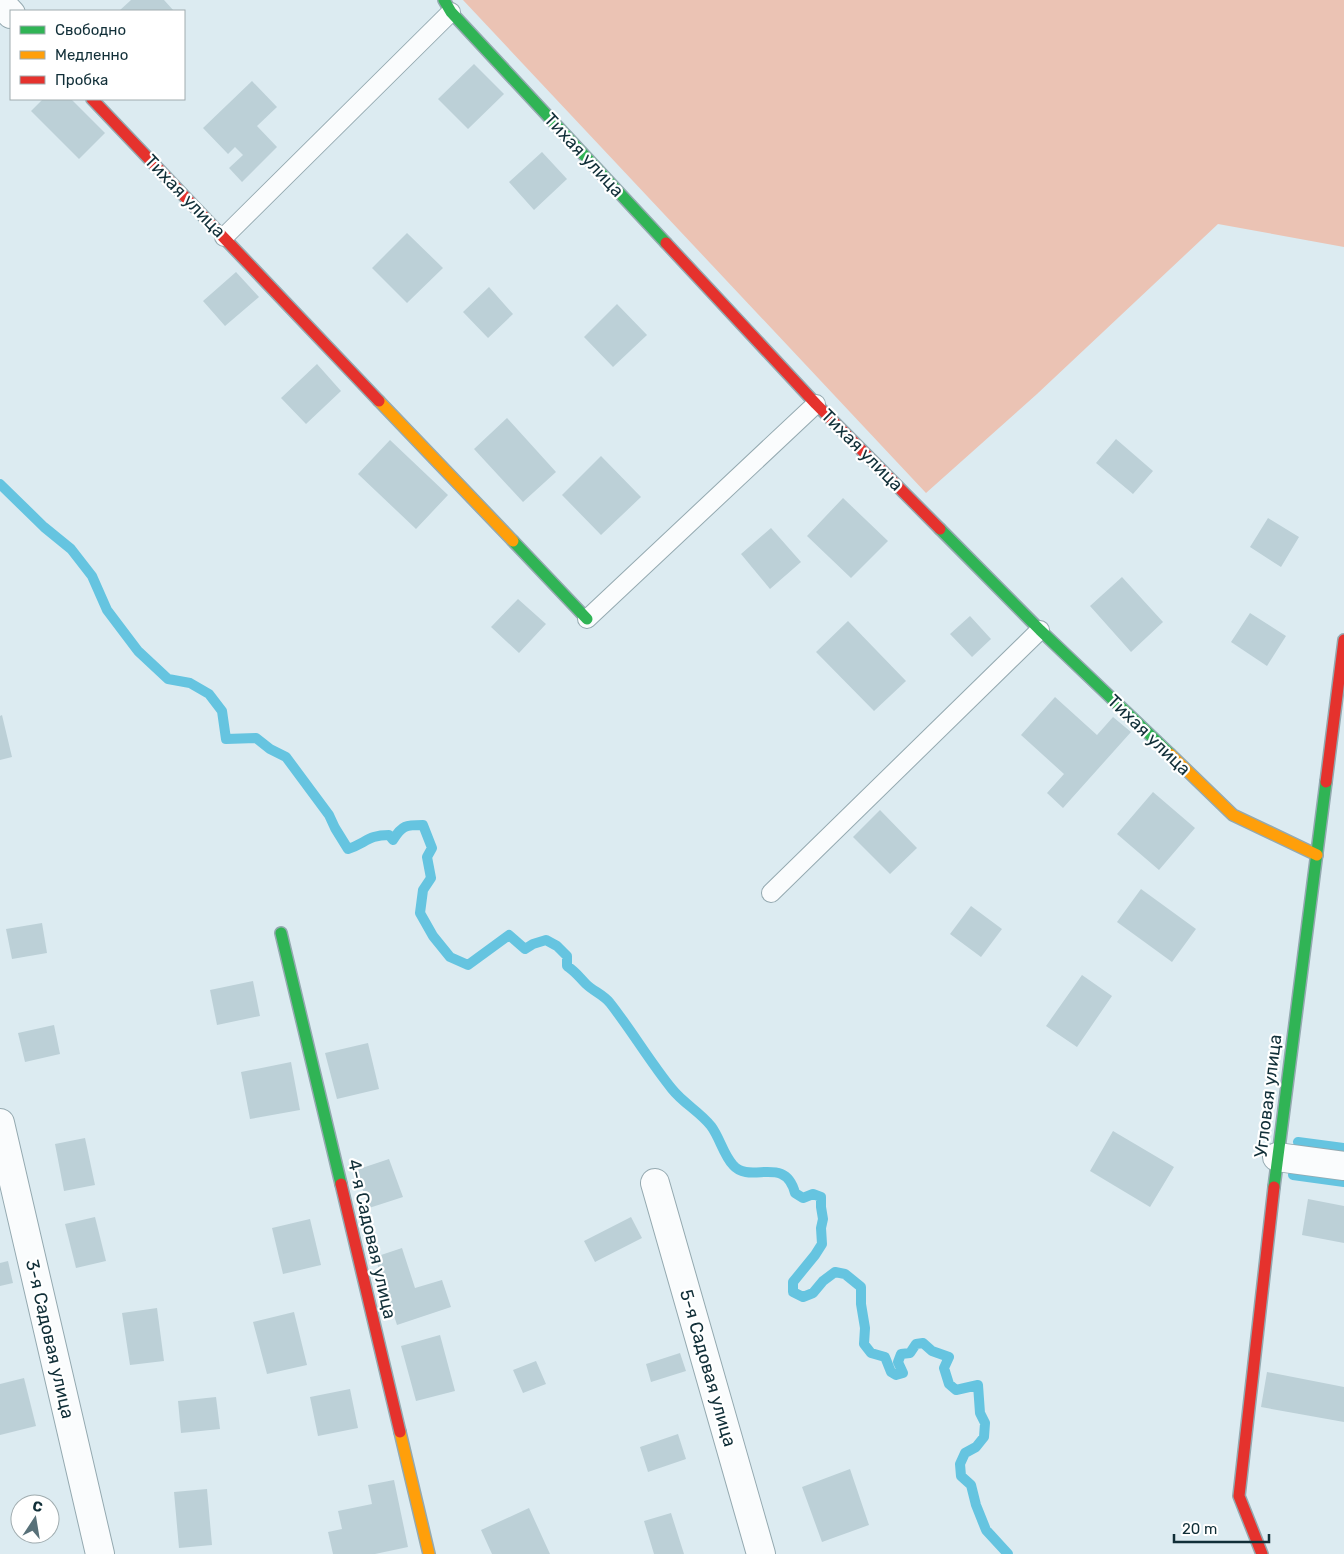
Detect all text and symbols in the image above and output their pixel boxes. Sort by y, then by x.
legend [10,10,185,100]
text: Свободно [55,21,126,39]
text: Медленно [55,46,128,64]
text: Пробка [55,71,108,89]
street label: Тихая улица [539,108,629,202]
street label: Тихая улица [140,150,230,242]
street label: Тихая улица [816,404,908,496]
street label: Тихая улица [1103,690,1195,780]
street label: Угловая улица [1250,1033,1286,1159]
street label: 4-я Садовая улица [343,1157,401,1321]
street label: 3-я Садовая улица [21,1257,79,1421]
street label: 5-я Садовая улица [675,1287,741,1449]
north arrow [10,1494,60,1544]
text: С [31,1497,44,1516]
scale bar [1174,1512,1269,1544]
text: 20 m [1182,1520,1217,1538]

